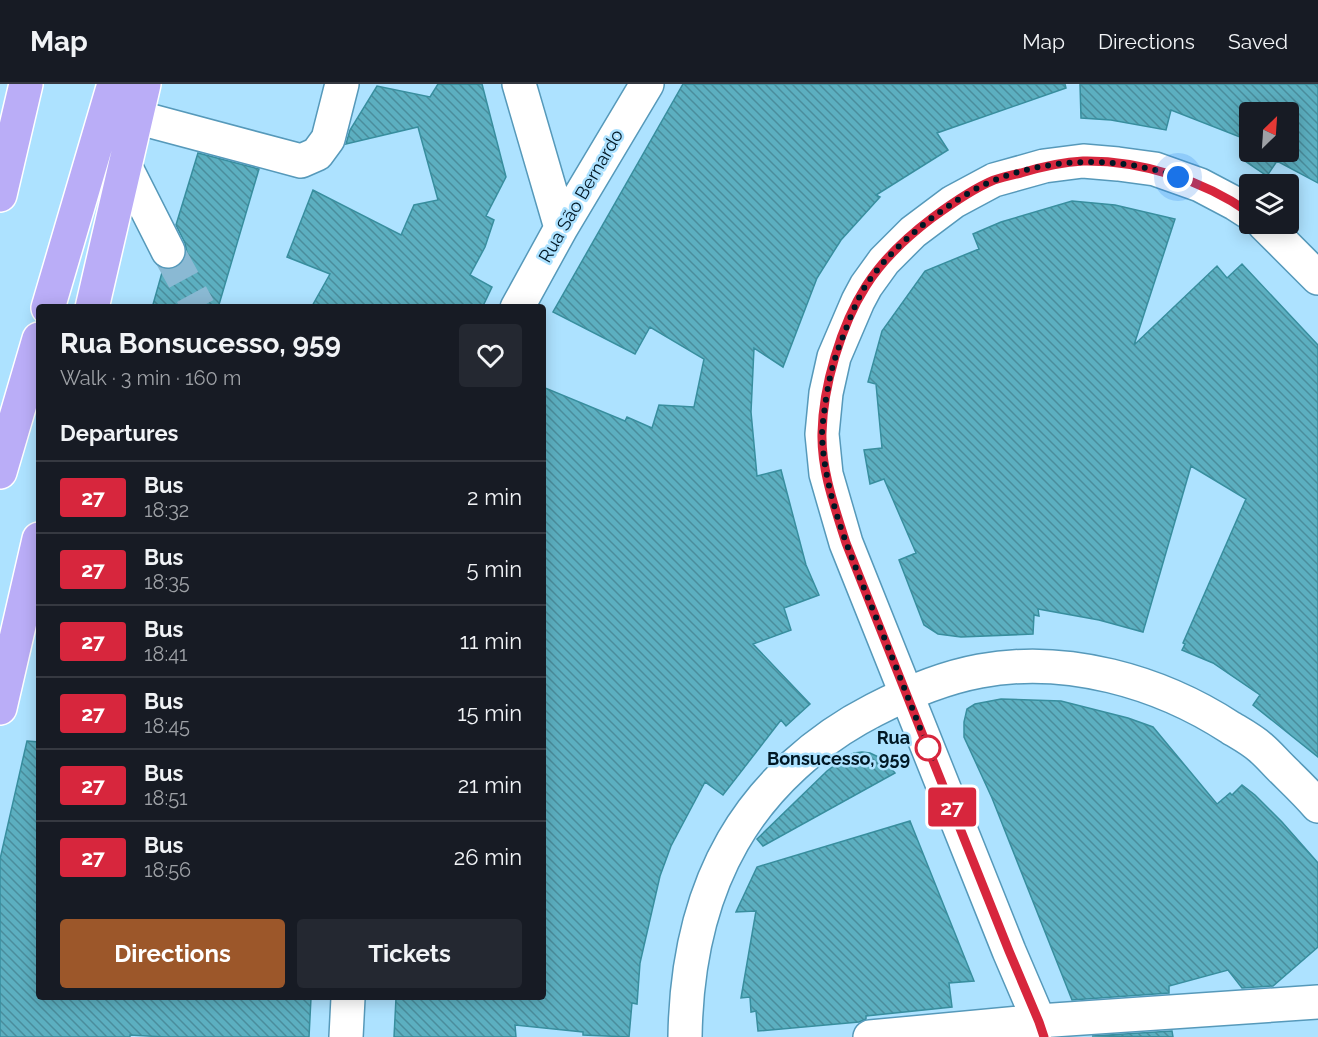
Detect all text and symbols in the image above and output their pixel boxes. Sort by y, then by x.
text: Map [30,25,88,58]
text: Map [1022,29,1065,54]
text: Directions [1098,29,1195,54]
text: Saved [1228,29,1288,54]
north arrow [1239,102,1299,162]
map controls [1239,102,1299,234]
street label: Rua São Bernardo [534,125,627,266]
your location [1163,162,1193,192]
button: layers [1239,174,1299,234]
button: heart [459,324,522,387]
text: Rua Bonsucesso, 959 [60,327,341,360]
text: Walk · 3 min · 160 m [60,366,241,390]
text: Departures [60,420,178,446]
text: Bus [144,472,183,498]
text: 2 min [467,484,522,510]
text: 27 [81,485,105,510]
text: 18:32 [144,498,189,522]
text: Bus [144,544,183,570]
text: 5 min [467,556,522,582]
text: 27 [81,557,105,582]
text: 18:35 [144,570,190,594]
text: Bus [144,616,183,642]
text: 11 min [460,628,522,654]
text: 27 [81,629,105,654]
text: 18:41 [144,642,188,666]
text: Bus [144,688,183,714]
text: 15 min [457,700,522,726]
text: 27 [81,701,105,726]
text: 18:45 [144,714,190,738]
place label: Rua Bonsucesso, 959 [767,727,910,769]
marker: Rua Bonsucesso, 959 [915,735,941,761]
text: Bus [144,760,183,786]
text: 21 min [458,772,522,798]
text: 27 [81,773,105,798]
text: 18:51 [144,786,188,810]
line badge: 27 [925,788,979,826]
text: 27 [940,795,964,820]
text: Bus [144,832,183,858]
text: 26 min [454,844,522,870]
text: 27 [81,845,105,870]
text: 18:56 [144,858,191,882]
button: Directions [60,919,285,988]
button: Tickets [297,919,522,988]

